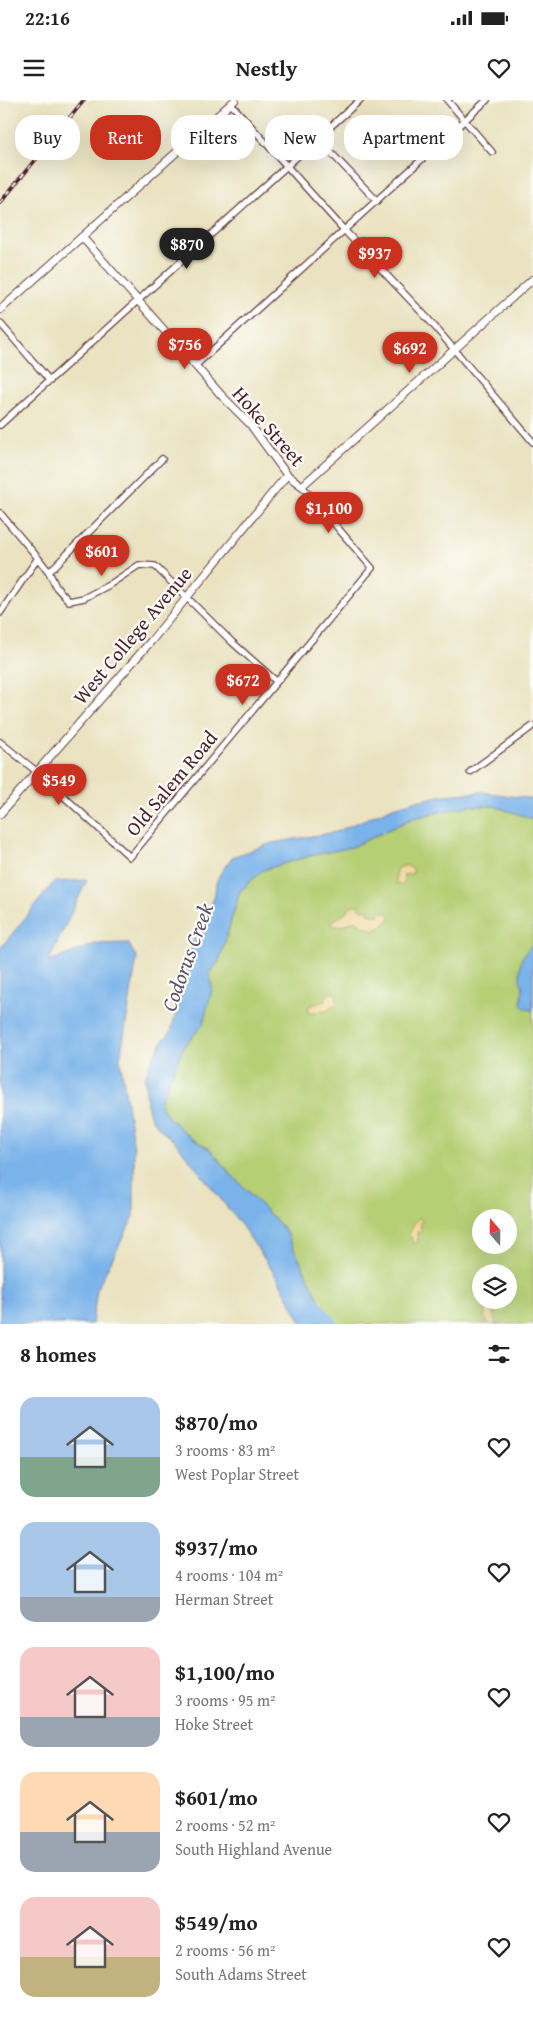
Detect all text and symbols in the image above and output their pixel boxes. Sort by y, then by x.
text: 22:16 [25,4,70,32]
text: Nestly [236,52,297,84]
icon: menu [20,54,48,82]
icon: heart [485,54,513,82]
chip: Buy [15,115,80,160]
chip: Rent [90,115,161,160]
chip: Filters [171,115,255,160]
chip: New [265,115,334,160]
chip: Apartment [344,115,463,160]
pin: $870 [157,228,217,270]
text: $870 [170,232,204,256]
pin: $937 [345,236,405,279]
text: $937 [358,241,392,265]
pin: $756 [155,328,215,370]
text: $756 [168,332,202,356]
pin: $692 [380,332,440,374]
text: $692 [393,336,427,360]
street label: Hoke Street [226,380,312,472]
pin: $1,100 [288,492,370,534]
text: $1,100 [306,496,352,520]
pin: $601 [72,534,132,577]
text: $601 [85,539,119,563]
street label: West College Avenue [66,560,198,710]
pin: $672 [213,664,273,706]
text: $672 [226,668,260,692]
street label: Old Salem Road [118,724,224,842]
pin: $549 [29,764,89,806]
text: $549 [42,768,76,792]
water label: Codorus Creek [153,898,221,1015]
north arrow [472,1209,518,1254]
map controls [472,1209,517,1309]
button: layers [472,1264,517,1309]
text: 8 homes [20,1339,96,1370]
icon: filters [485,1340,513,1368]
text: $870/mo [175,1407,258,1438]
icon: home [60,1417,120,1477]
icon: heart [485,1433,513,1461]
text: 3 rooms · 83 m² [175,1438,275,1462]
text: West Poplar Street [175,1462,299,1486]
text: $937/mo [175,1532,258,1563]
icon: home [60,1542,120,1602]
icon: heart [485,1558,513,1586]
text: 4 rooms · 104 m² [175,1563,283,1587]
text: Herman Street [175,1587,273,1611]
text: $1,100/mo [175,1657,275,1688]
icon: home [60,1667,120,1727]
icon: heart [485,1683,513,1711]
text: 3 rooms · 95 m² [175,1688,275,1712]
text: Hoke Street [175,1712,253,1736]
text: $601/mo [175,1782,258,1813]
icon: home [60,1792,120,1852]
icon: heart [485,1808,513,1836]
text: 2 rooms · 52 m² [175,1813,275,1837]
text: South Highland Avenue [175,1837,332,1861]
text: $549/mo [175,1907,258,1938]
icon: home [60,1917,120,1977]
icon: heart [485,1933,513,1961]
text: 2 rooms · 56 m² [175,1938,275,1962]
text: South Adams Street [175,1962,307,1986]

